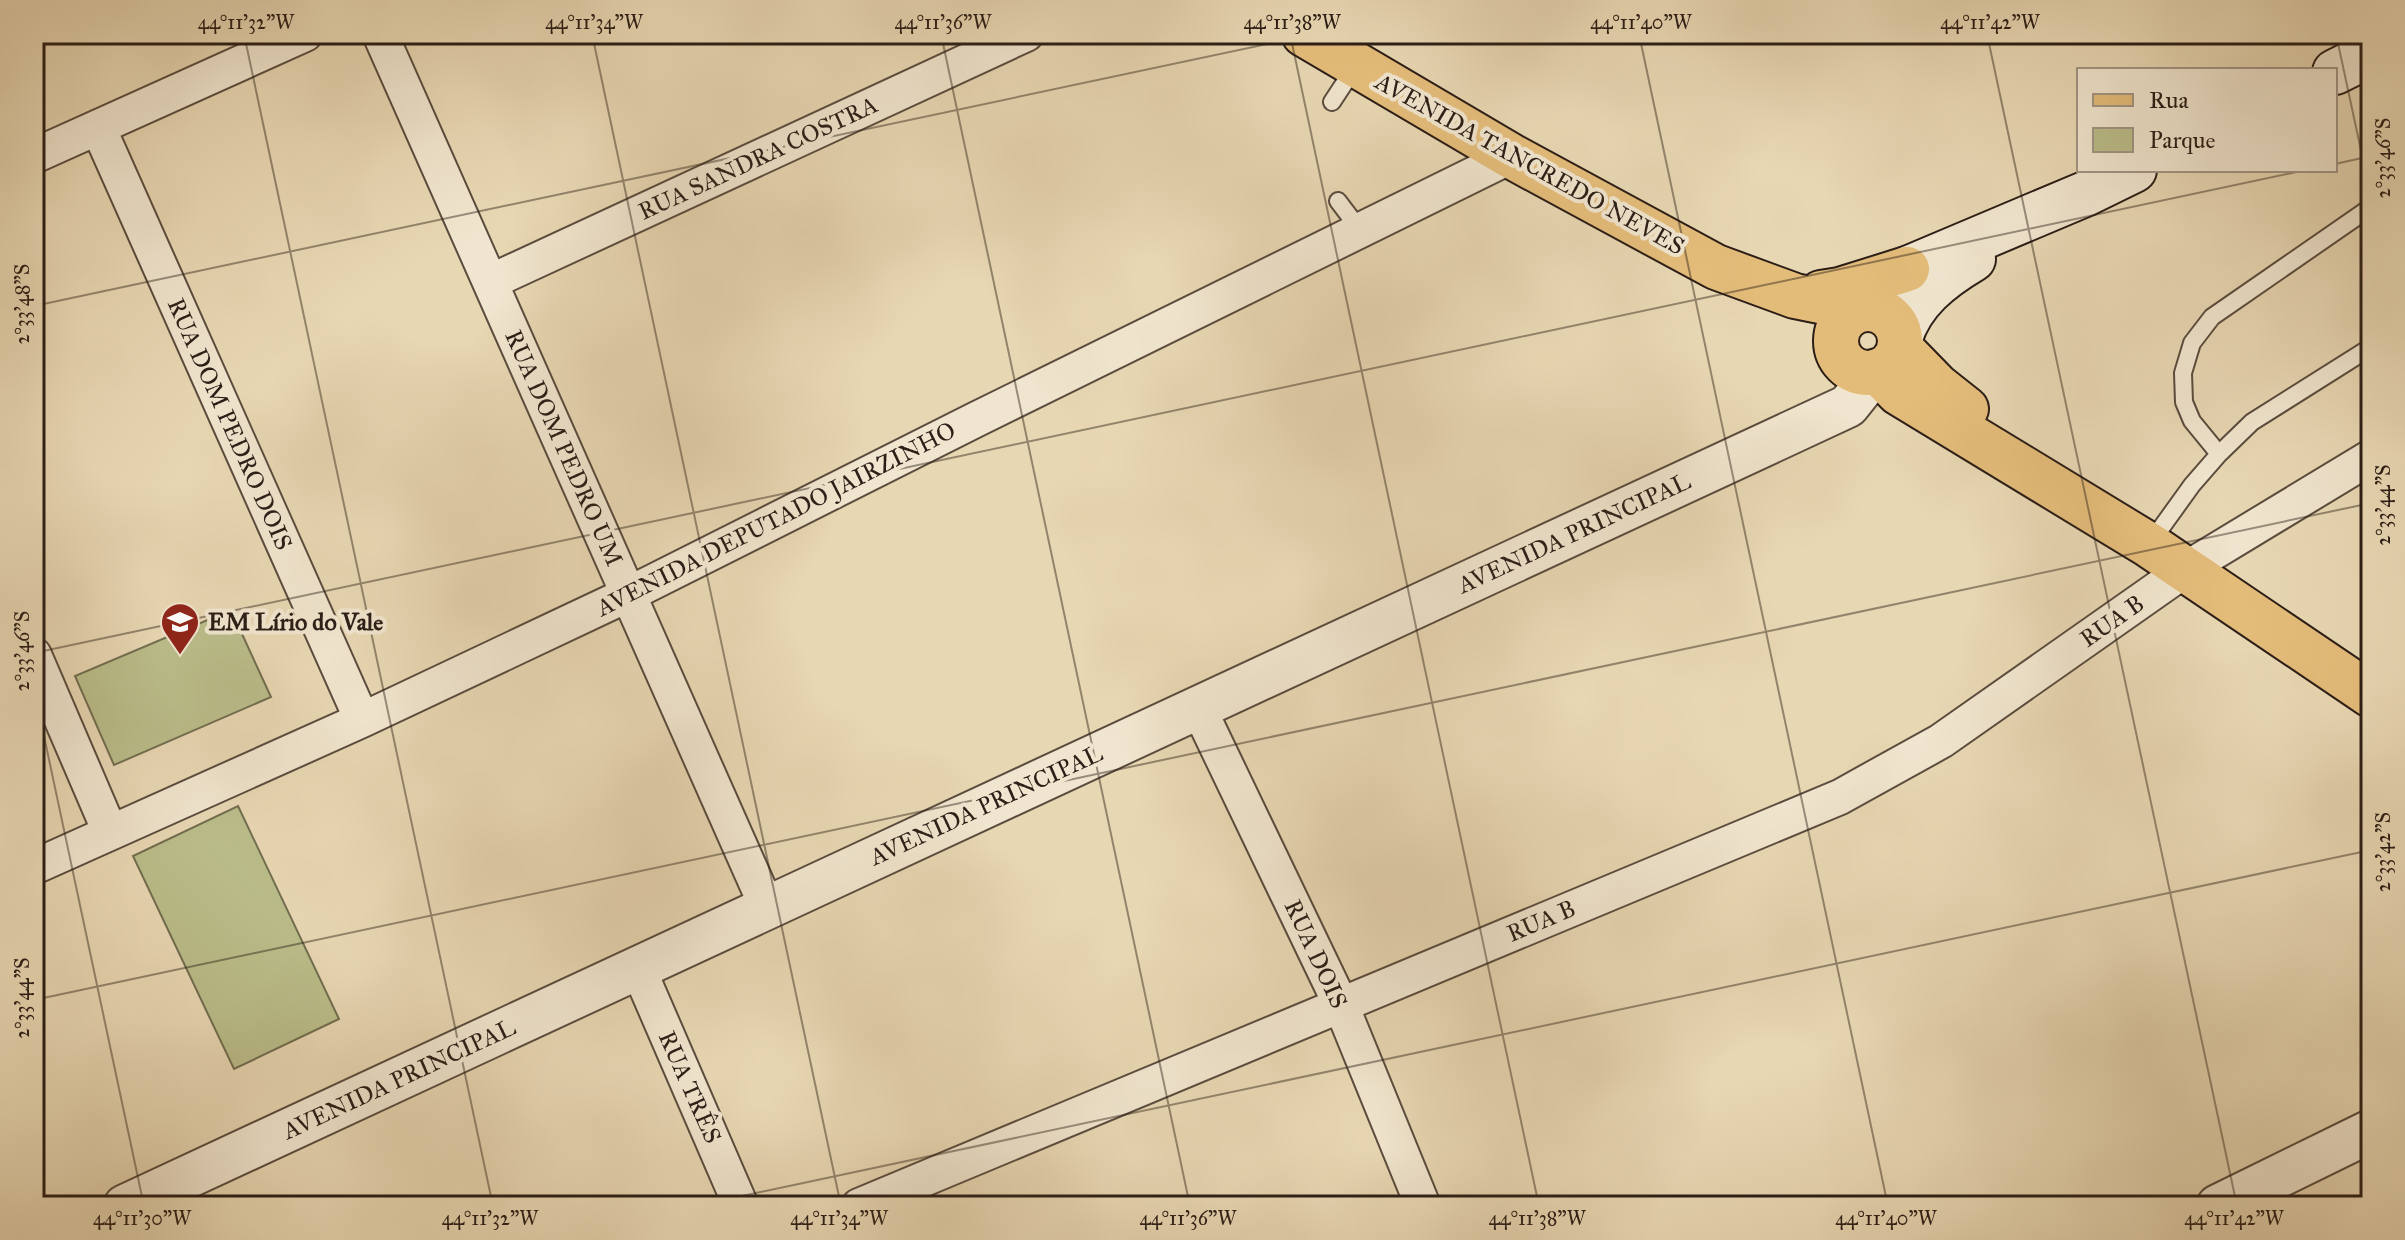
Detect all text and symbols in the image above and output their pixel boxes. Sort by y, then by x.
text: 44°11'32"W [198,10,295,34]
text: 44°11'34"W [545,10,644,34]
text: 44°11'36"W [895,10,992,34]
text: 44°11'38"W [1243,10,1342,34]
text: 44°11'40"W [1590,10,1693,34]
text: 44°11'42"W [1940,10,2041,34]
street label: AVENIDA TANCREDO NEVES [1369,66,1690,262]
legend [2077,68,2337,172]
text: Rua [2149,85,2189,115]
street label: RUA SANDRA COSTRA [634,89,882,227]
text: 2°33'46"S [2371,118,2395,198]
text: Parque [2149,125,2216,155]
text: 2°33'48"S [10,264,34,344]
street label: RUA DOM PEDRO DOIS [161,293,299,555]
street label: RUA DOM PEDRO UM [498,325,630,571]
street label: AVENIDA DEPUTADO JAIRZINHO [591,415,961,623]
text: 2°33'44"S [2371,464,2395,546]
street label: AVENIDA PRINCIPAL [1452,466,1695,601]
street label: RUA B [2074,588,2150,654]
school or university icon: EM Lírio do Vale [159,601,201,656]
place label: EM Lírio do Vale [208,607,383,637]
text: 2°33'46"S [10,611,34,691]
street label: AVENIDA PRINCIPAL [864,738,1107,873]
text: 2°33'42"S [2371,812,2395,892]
street label: RUA B [1502,893,1580,949]
street label: RUA DOIS [1278,895,1354,1013]
text: 2°33'44"S [10,957,34,1039]
street label: AVENIDA PRINCIPAL [277,1012,520,1147]
street label: RUA TRÊS [652,1026,728,1148]
text: 44°11'30"W [93,1206,192,1230]
text: 44°11'32"W [442,1206,539,1230]
text: 44°11'34"W [790,1206,889,1230]
text: 44°11'36"W [1140,1206,1237,1230]
text: 44°11'38"W [1488,1206,1587,1230]
text: 44°11'40"W [1835,1206,1938,1230]
text: 44°11'42"W [2184,1206,2285,1230]

